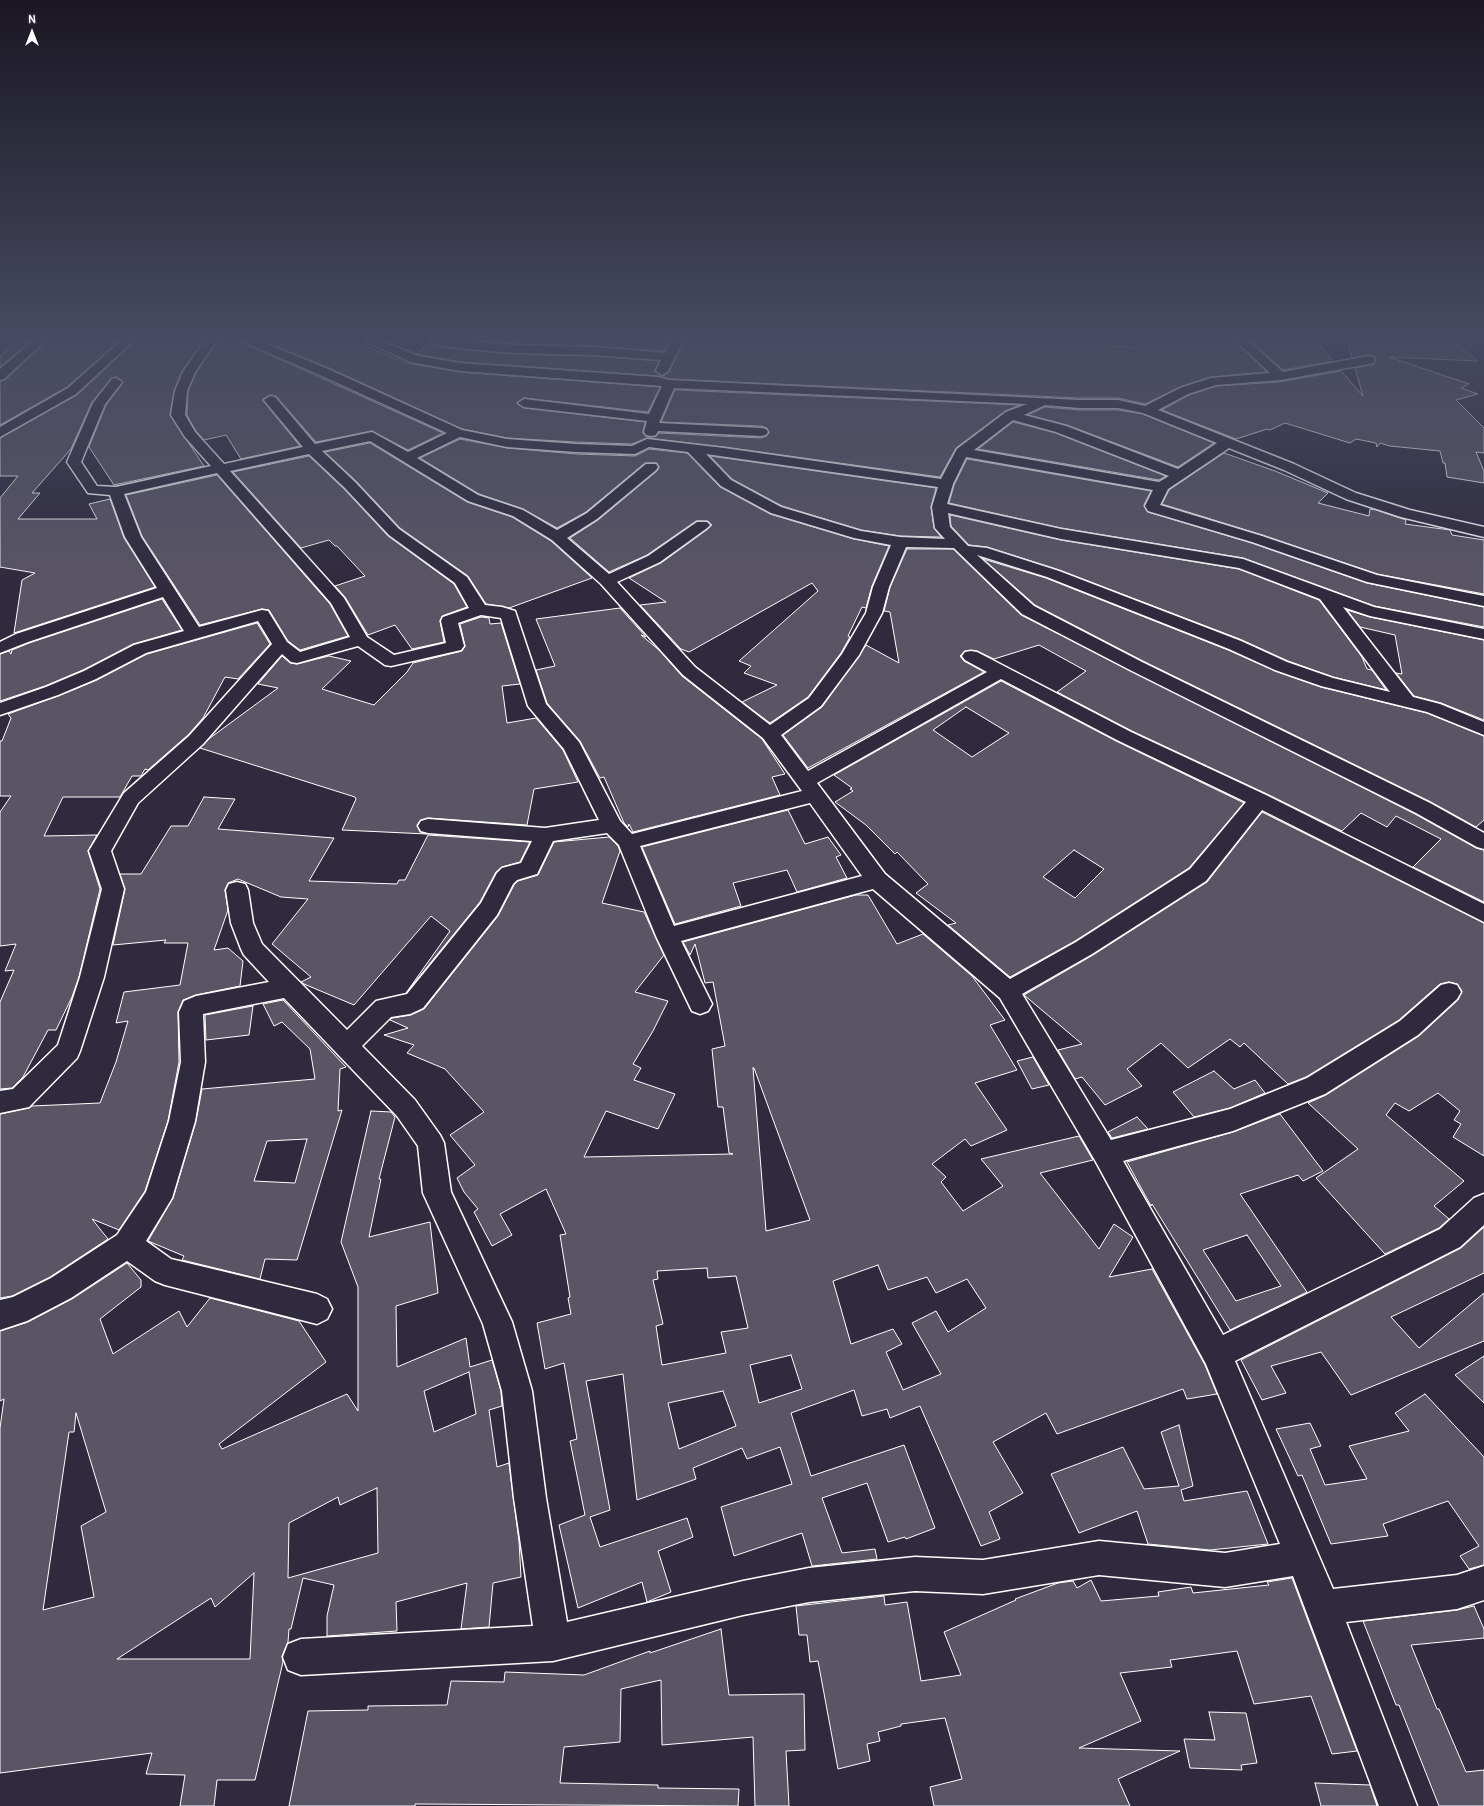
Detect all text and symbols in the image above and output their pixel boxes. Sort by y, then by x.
north arrow [12,12,52,52]
text: N [28,13,36,26]

